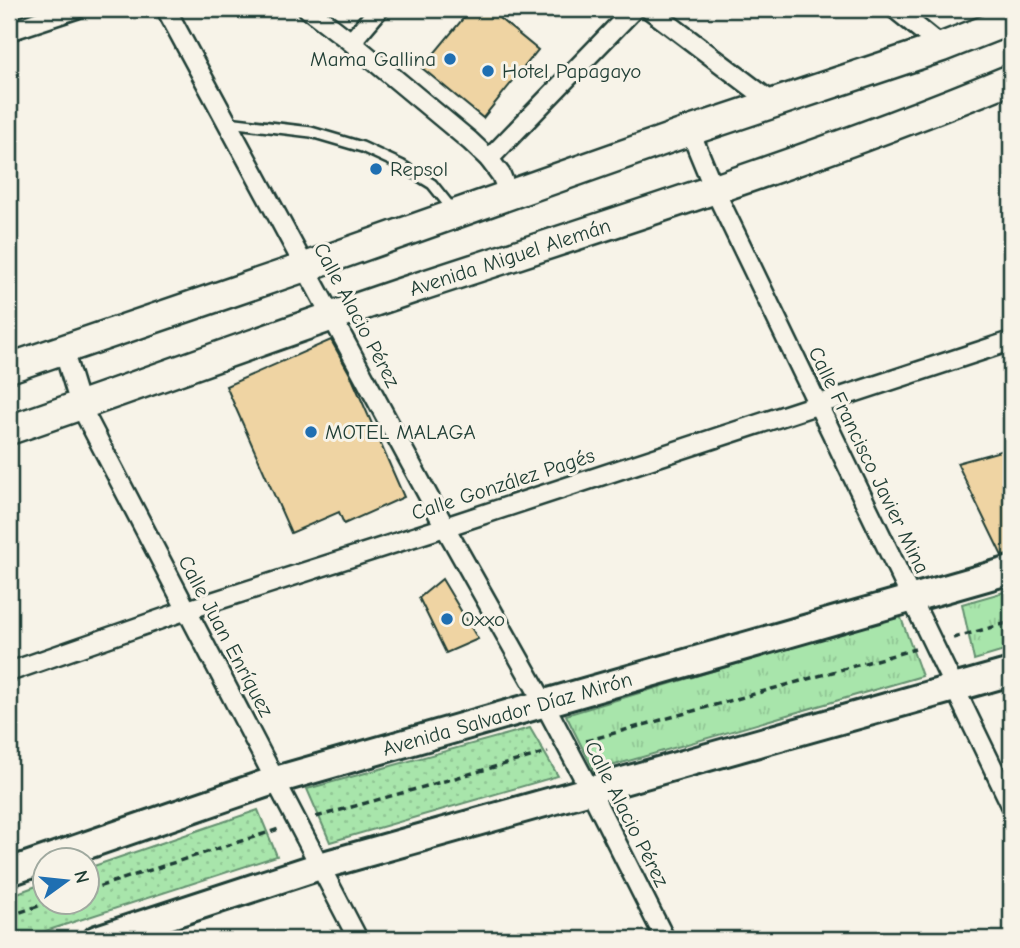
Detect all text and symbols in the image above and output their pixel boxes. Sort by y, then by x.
place label: Mama Gallina [310,47,436,71]
marker: Mama Gallina [442,51,458,67]
place label: Hotel Papagayo [502,59,641,83]
marker: Hotel Papagayo [480,63,496,79]
place label: Repsol [390,157,448,181]
marker: Repsol [368,161,384,177]
street label: Avenida Miguel Alemán [406,213,614,301]
street label: Calle Alacio Pérez [309,239,405,391]
street label: Calle Francisco Javier Mina [804,343,934,577]
place label: MOTEL MALAGA [325,420,476,444]
marker: MOTEL MALAGA [303,424,319,440]
street label: Calle González Pagés [408,443,598,525]
street label: Calle Juan Enríquez [173,551,279,721]
place label: Oxxo [461,607,505,631]
marker: Oxxo [439,611,455,627]
street label: Avenida Salvador Díaz Mirón [380,667,635,761]
street label: Calle Alacio Pérez [580,737,674,891]
north arrow [32,846,102,916]
text: N [69,868,94,886]

